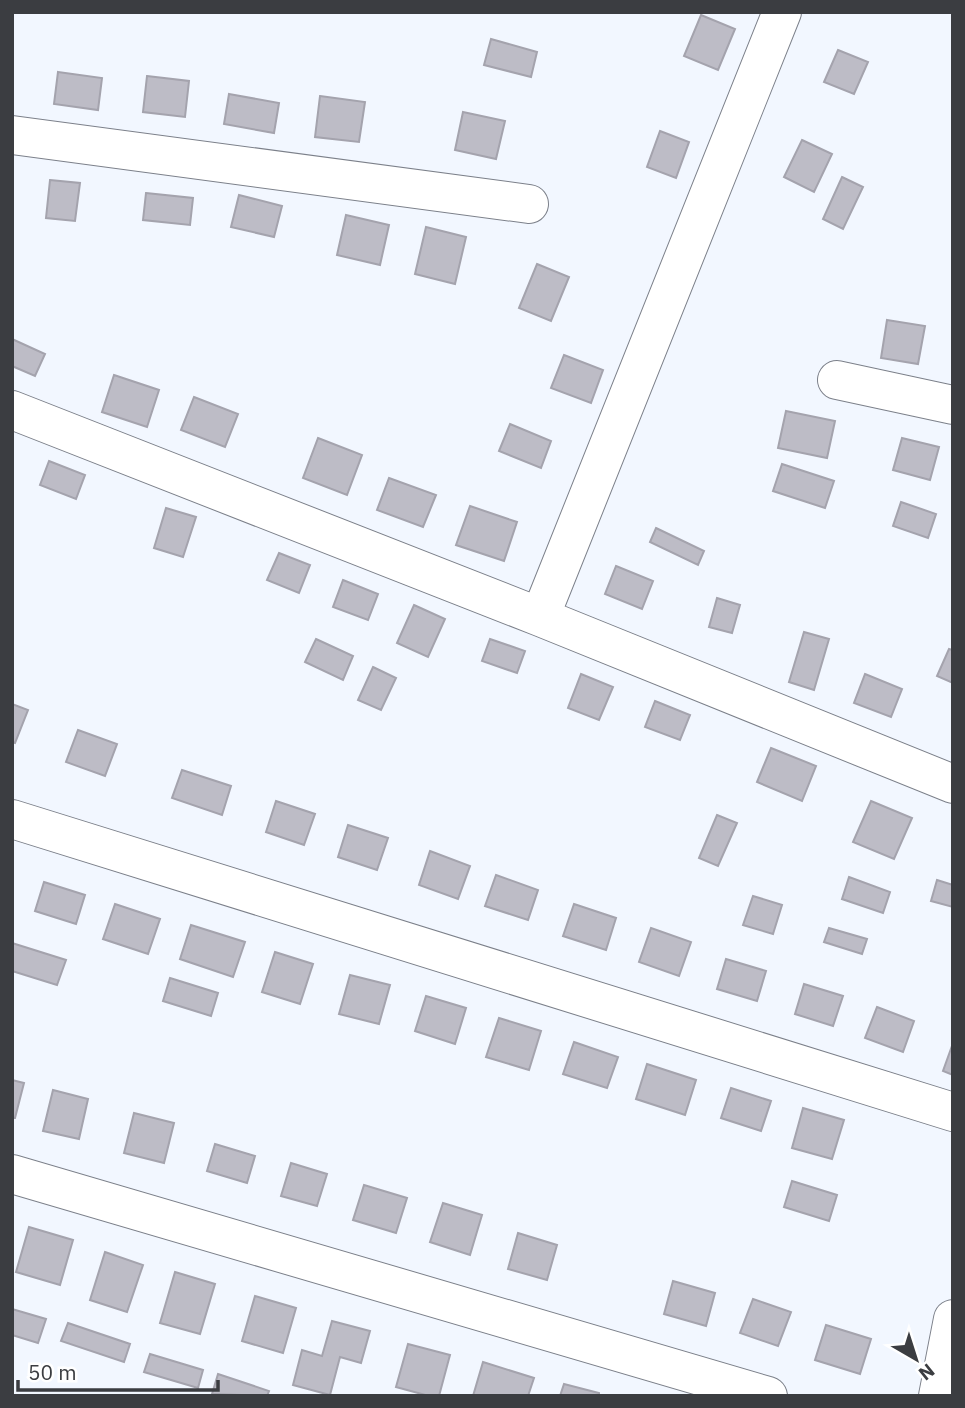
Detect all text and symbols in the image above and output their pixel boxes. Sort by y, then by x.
north arrow [881,1324,951,1394]
scale bar [18,1348,217,1392]
text: 50 m [28,1358,77,1386]
text: N [914,1359,940,1386]

